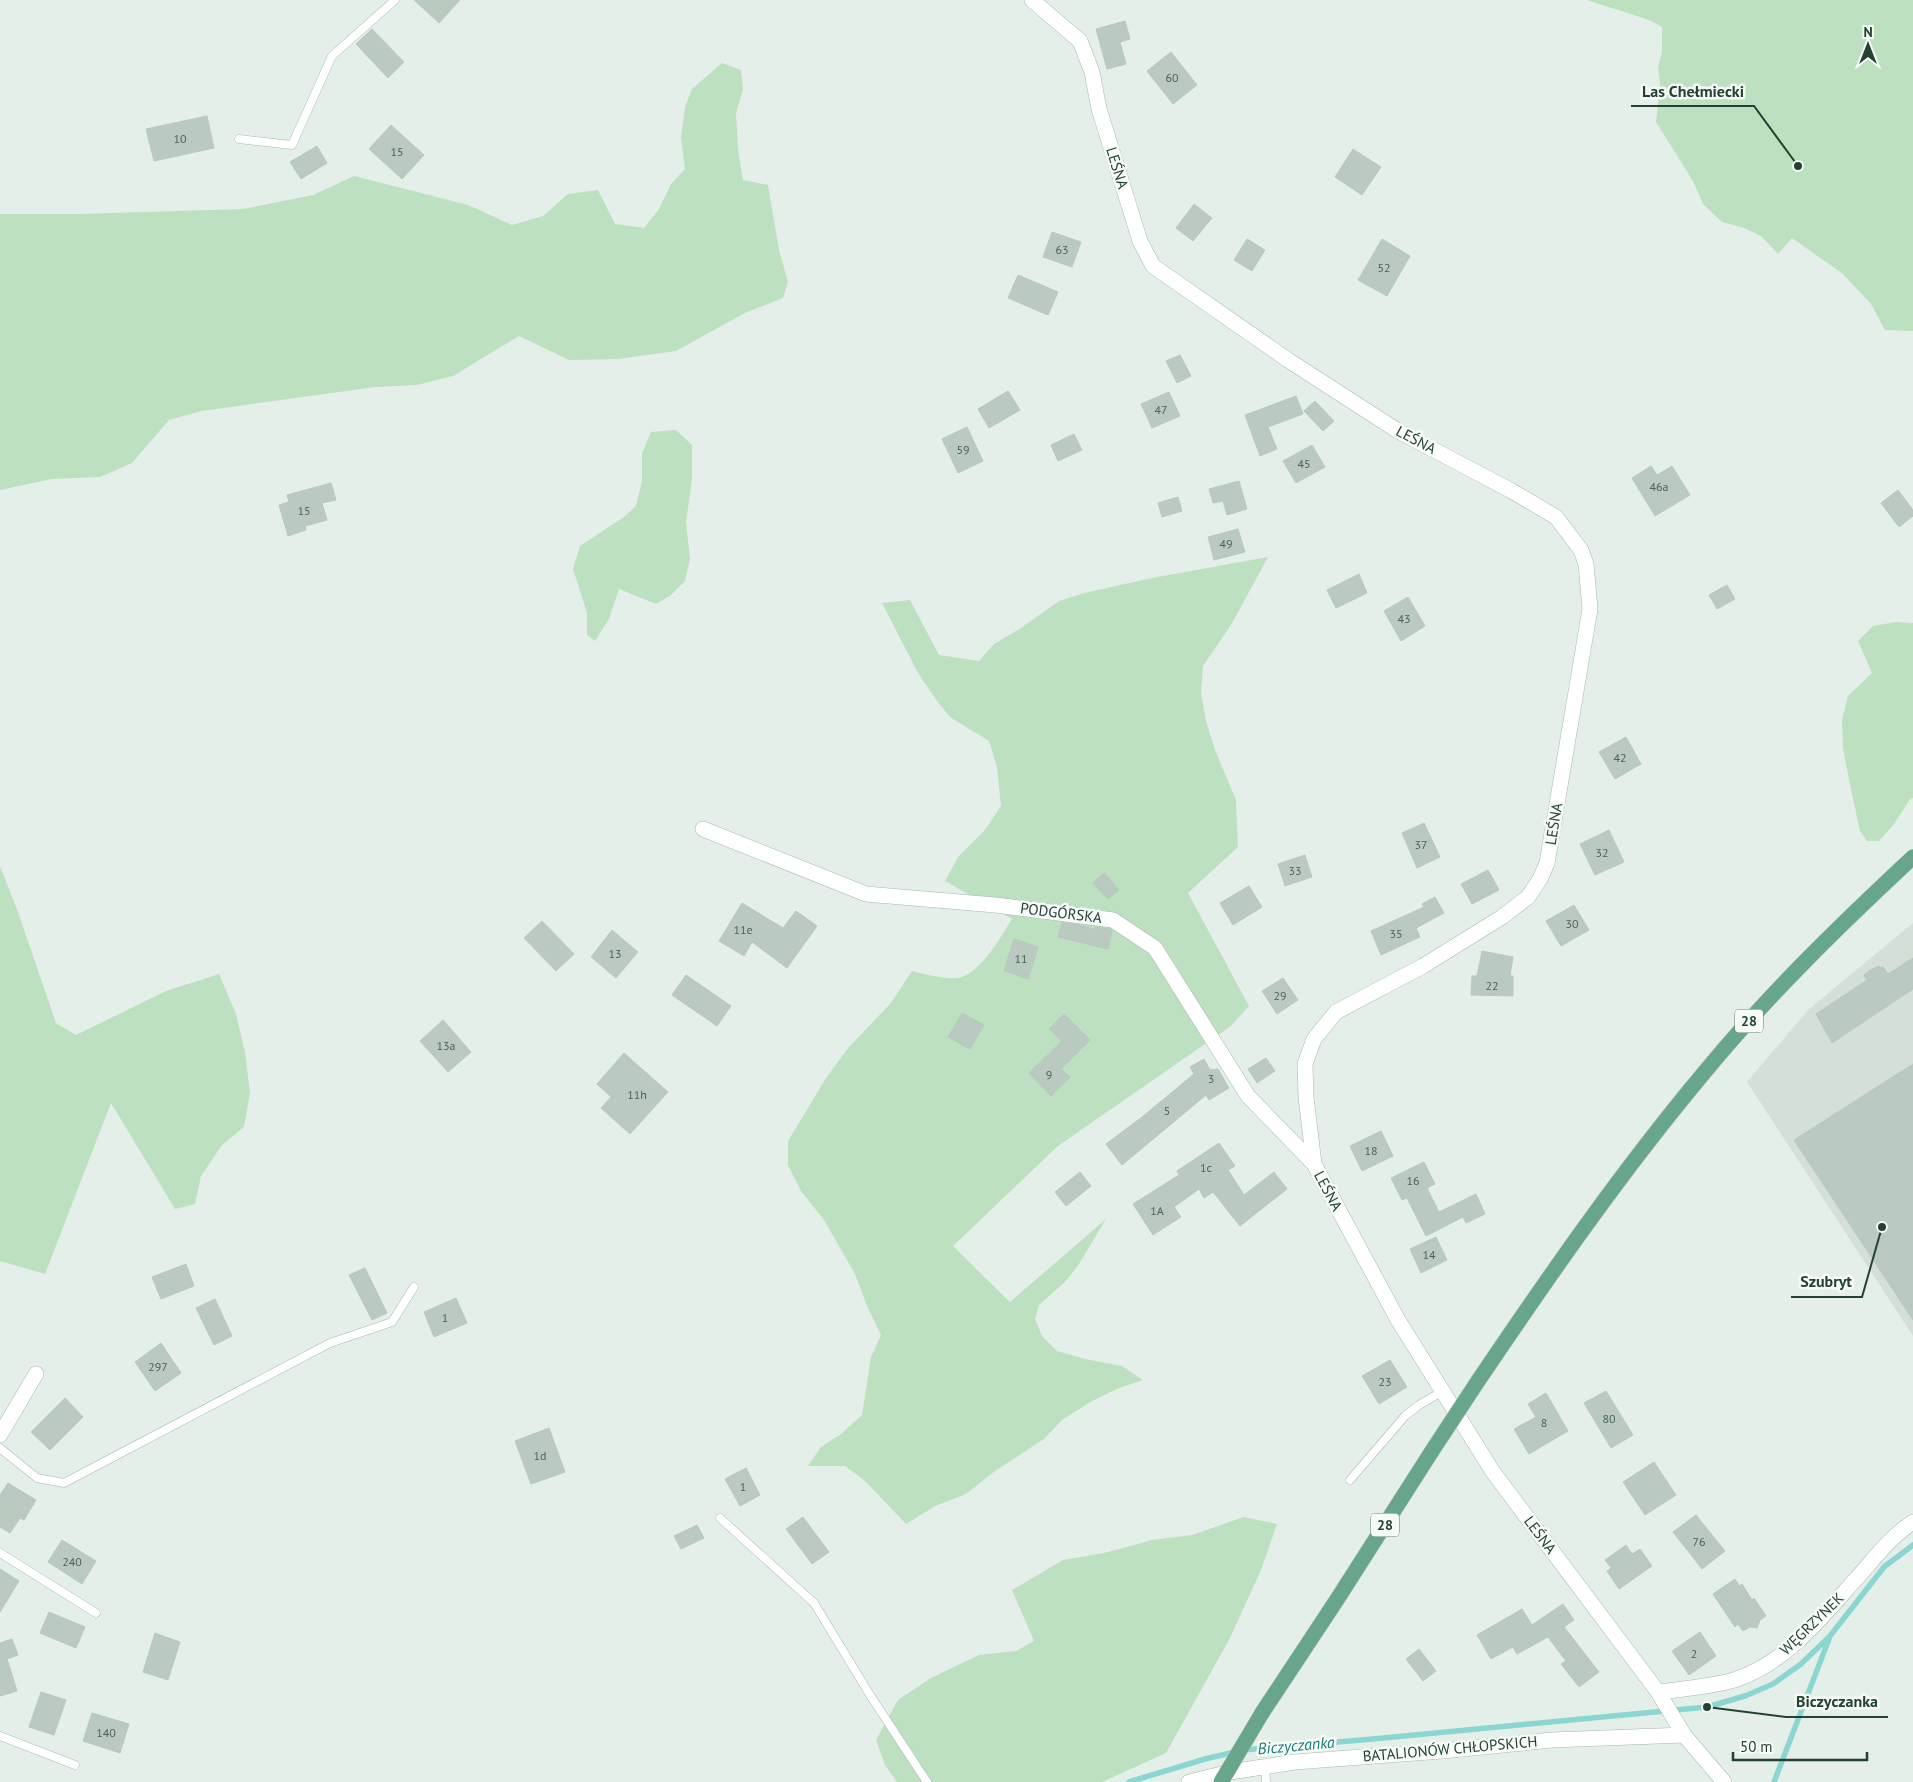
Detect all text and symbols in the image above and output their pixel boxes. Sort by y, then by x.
north arrow [1843,20,1893,70]
text: N [1863,23,1873,41]
house number: 60 [1165,70,1179,85]
callout: Las Chełmiecki [1631,75,1754,106]
text: Las Chełmiecki [1642,81,1744,101]
house number: 10 [173,131,187,146]
house number: 15 [390,144,404,159]
street label: LEŚNA [1102,145,1133,191]
house number: 63 [1055,242,1069,257]
house number: 52 [1377,260,1391,275]
house number: 47 [1154,402,1168,417]
street label: LEŚNA [1393,421,1440,458]
house number: 59 [956,442,970,457]
house number: 45 [1297,456,1311,471]
house number: 46a [1649,479,1669,494]
house number: 15 [297,503,311,518]
house number: 49 [1219,536,1233,551]
house number: 43 [1397,611,1411,626]
house number: 42 [1613,750,1627,765]
street label: LEŚNA [1541,801,1566,846]
house number: 37 [1414,837,1428,852]
house number: 32 [1595,845,1609,860]
house number: 33 [1288,863,1302,878]
street label: PODGÓRSKA [1019,898,1103,927]
house number: 30 [1565,916,1579,931]
house number: 11e [733,922,753,937]
house number: 35 [1389,926,1403,941]
house number: 13 [608,946,622,961]
house number: 11 [1014,951,1028,966]
house number: 22 [1485,978,1499,993]
house number: 29 [1273,988,1287,1003]
road number: 28 [1735,1009,1763,1032]
house number: 13a [436,1038,456,1053]
house number: 9 [1046,1067,1052,1082]
house number: 3 [1208,1071,1214,1086]
house number: 11h [627,1087,647,1102]
house number: 5 [1164,1103,1170,1118]
house number: 18 [1364,1143,1378,1158]
house number: 1c [1200,1160,1213,1175]
street label: LEŚNA [1310,1167,1347,1214]
house number: 16 [1406,1173,1420,1188]
house number: 1A [1150,1203,1164,1218]
house number: 14 [1422,1247,1436,1262]
callout: Szubryt [1791,1266,1862,1297]
text: Szubryt [1800,1271,1852,1291]
house number: 1 [442,1310,448,1325]
house number: 297 [148,1359,168,1374]
house number: 23 [1378,1374,1392,1389]
house number: 80 [1602,1411,1616,1426]
house number: 8 [1541,1415,1547,1430]
house number: 1d [534,1448,547,1463]
house number: 1 [740,1479,746,1494]
street label: LEŚNA [1520,1512,1561,1558]
road number: 28 [1371,1514,1399,1536]
house number: 76 [1692,1534,1706,1549]
house number: 240 [62,1554,82,1569]
street label: WĘGRZYNEK [1776,1588,1848,1659]
house number: 2 [1691,1646,1697,1661]
callout: Biczyczanka [1786,1686,1888,1717]
text: Biczyczanka [1796,1691,1878,1711]
house number: 140 [96,1725,116,1740]
scale bar [1733,1730,1867,1762]
street label: BATALIONÓW CHŁOPSKICH [1362,1731,1538,1766]
water label: Biczyczanka [1257,1732,1336,1758]
text: 50 m [1740,1737,1773,1756]

